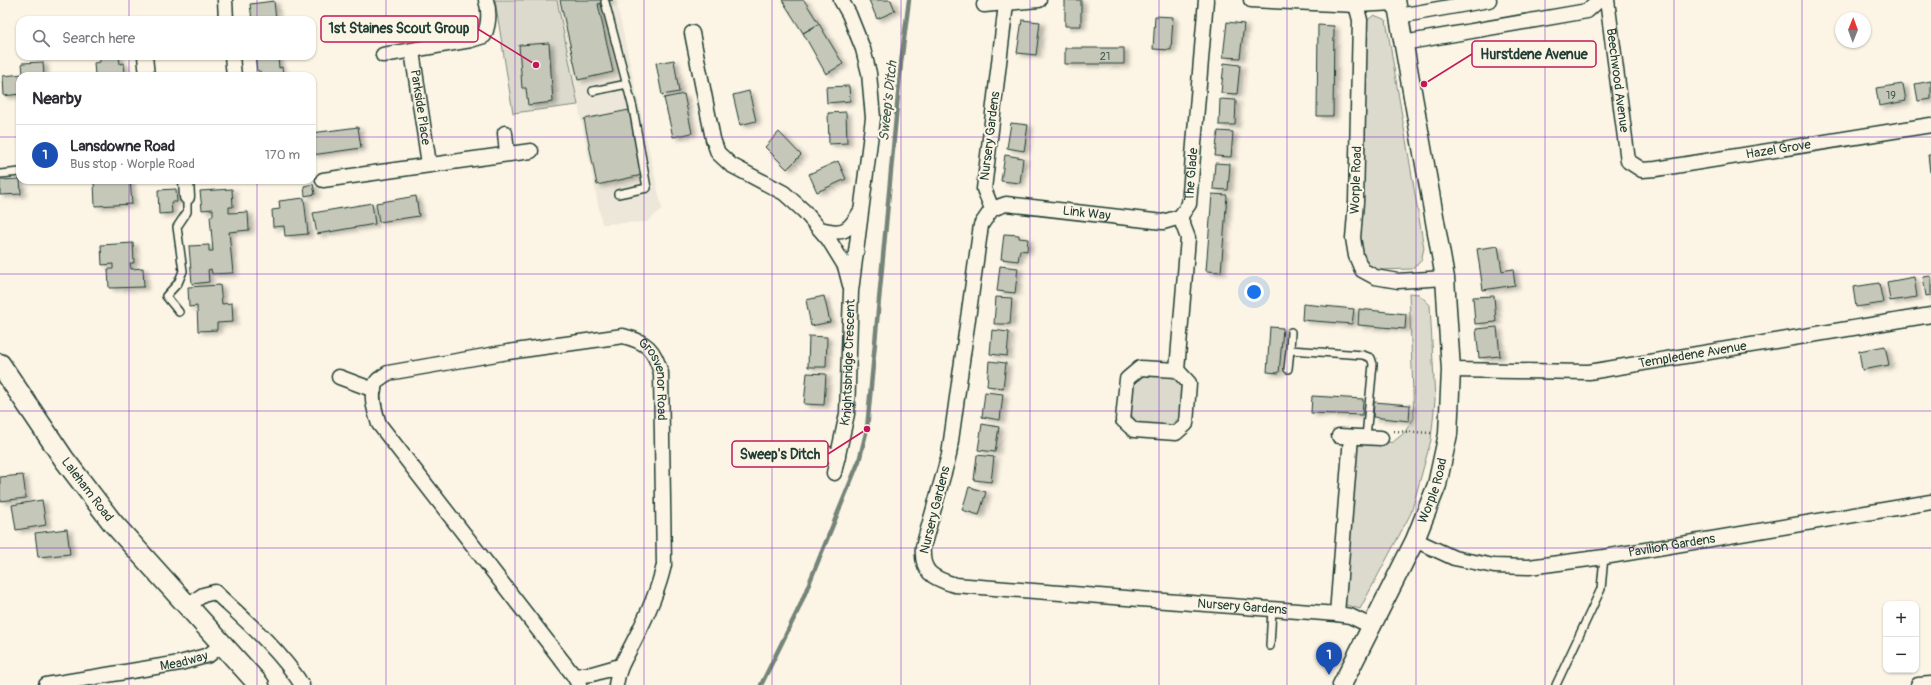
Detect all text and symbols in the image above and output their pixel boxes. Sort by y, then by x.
north arrow [1835,12,1871,48]
search box [16,16,316,60]
callout: 1st Staines Scout Group [321,16,478,42]
text: 1st Staines Scout Group [329,20,470,37]
icon: search [30,27,52,49]
street label: Beechwood Avenue [1603,27,1632,134]
text: Search here [62,29,135,48]
callout: Hurstdene Avenue [1472,41,1596,67]
text: Hurstdene Avenue [1480,46,1589,63]
house number: 21 [1100,50,1110,63]
water label: Sweep's Ditch [875,59,901,142]
street label: Parkside Place [407,69,434,147]
text: Nearby [32,88,81,109]
house number: 19 [1886,89,1896,102]
street label: Nursery Gardens [977,90,1003,182]
street label: Hazel Grove [1745,136,1813,163]
text: Lansdowne Road [70,137,175,156]
street label: Worple Road [1347,146,1365,214]
text: 1 [42,147,48,163]
text: 170 m [265,147,300,163]
street label: The Glade [1181,147,1202,202]
text: Bus stop · Worple Road [70,156,195,172]
street label: Link Way [1062,203,1112,224]
your location [1244,282,1264,302]
street label: Knightsbridge Crescent [837,298,859,427]
street label: Grosvenor Road [635,335,670,421]
street label: Templedene Avenue [1637,338,1748,372]
callout: Sweep's Ditch [732,441,828,467]
text: Sweep's Ditch [740,446,821,463]
street label: Laleham Road [58,454,117,525]
street label: Worple Road [1414,456,1451,526]
street label: Nursery Gardens [916,464,954,556]
street label: Pavilion Gardens [1627,530,1717,561]
street label: Nursery Gardens [1197,595,1288,618]
map controls [1883,601,1919,673]
button: + [1883,601,1919,637]
button: − [1883,637,1919,673]
pin: 1 [1316,642,1342,675]
street label: Meadway [159,648,210,674]

